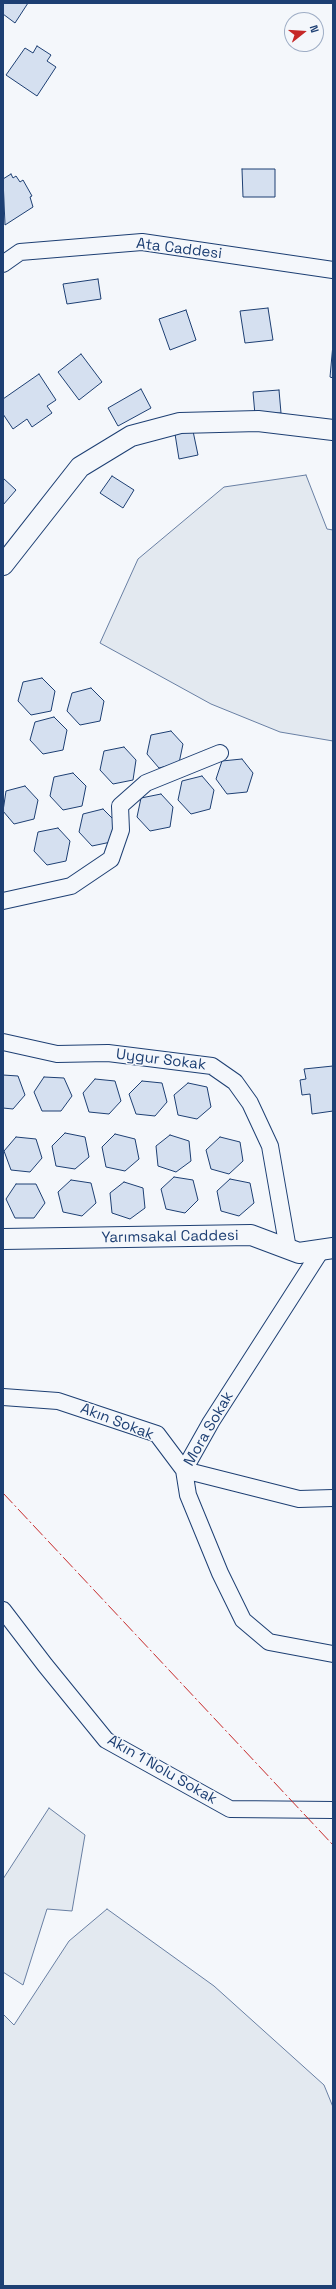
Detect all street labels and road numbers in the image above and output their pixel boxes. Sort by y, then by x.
street label: Ata Caddesi [135,235,223,263]
street label: Uygur Sokak [115,1046,207,1074]
street label: Yarımsakal Caddesi [101,1227,239,1247]
street label: Mora Sokak [180,1388,238,1470]
street label: Akın Sokak [78,1400,156,1444]
street label: Akın 1 Nolu Sokak [104,1731,220,1809]

